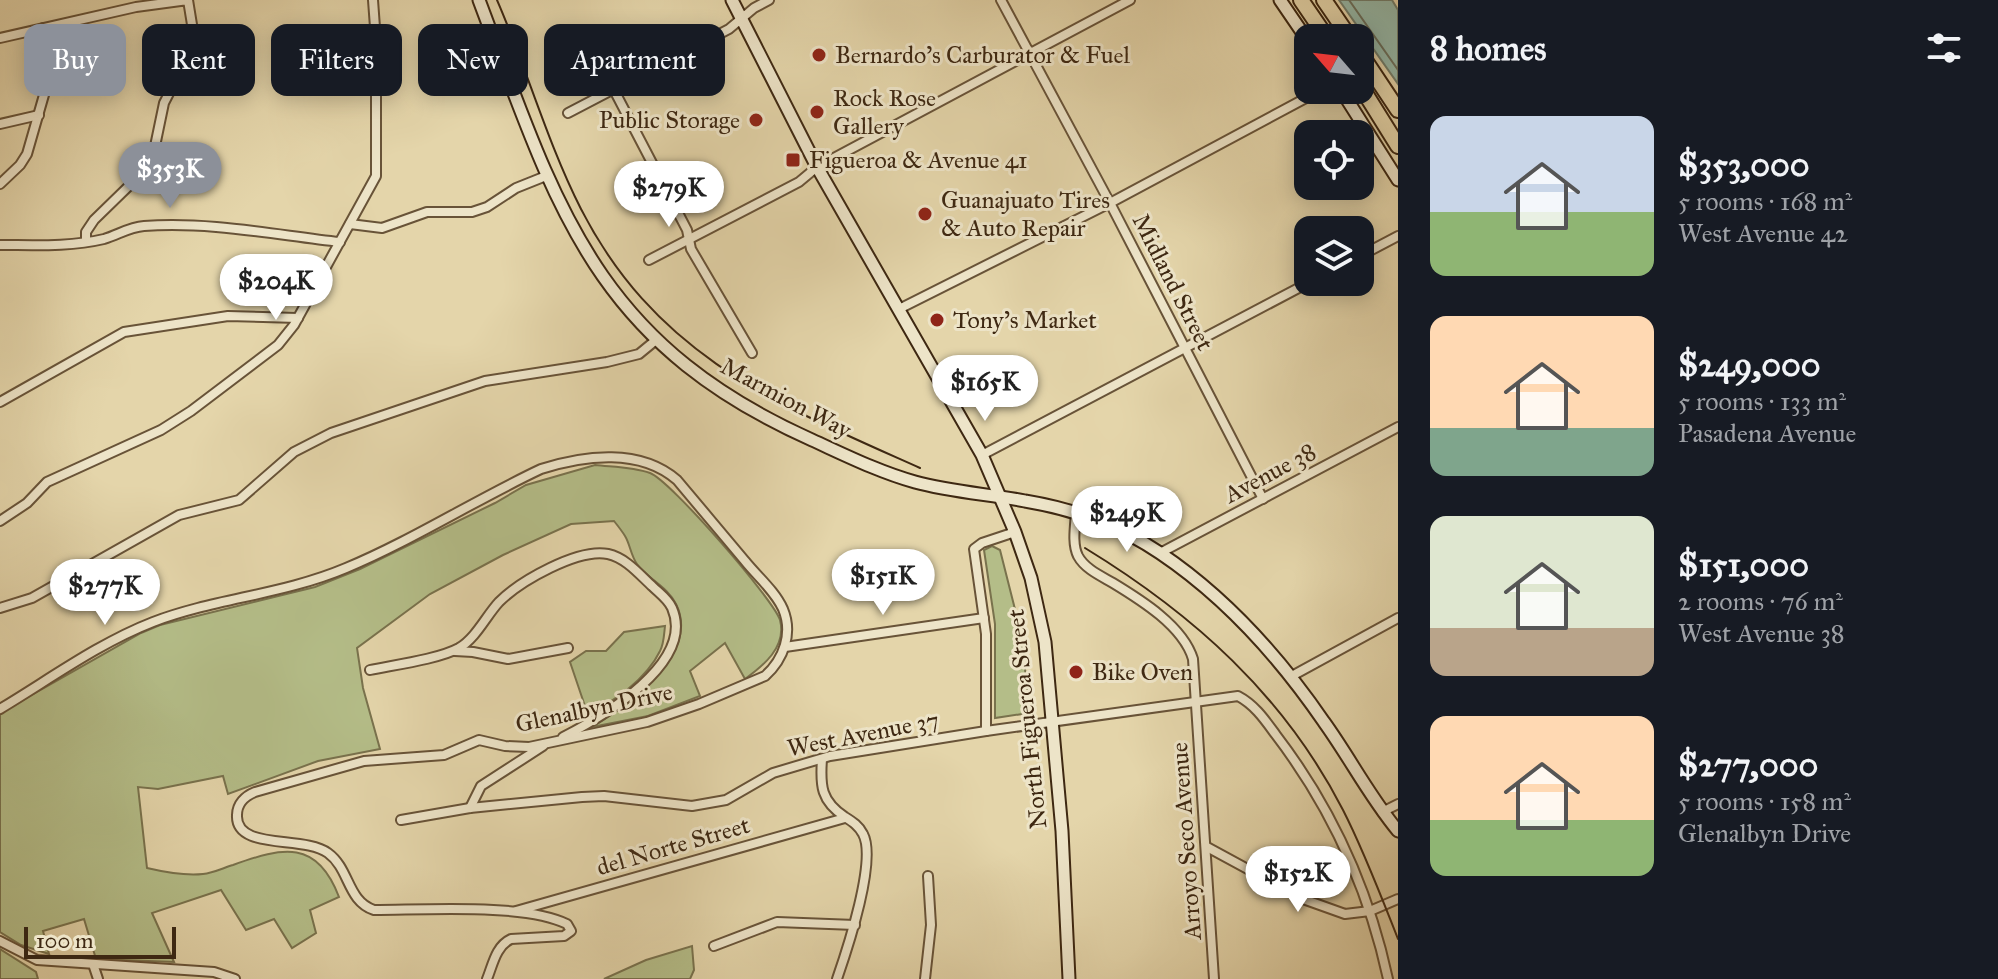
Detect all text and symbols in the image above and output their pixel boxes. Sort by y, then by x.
chip: Buy [24,24,126,96]
chip: Rent [142,24,255,96]
chip: Filters [271,24,402,96]
chip: New [418,24,528,96]
chip: Apartment [544,24,725,96]
north arrow [1294,24,1374,104]
map controls [1294,24,1374,296]
icon: filters [1922,26,1966,70]
text: 8 homes [1430,28,1546,69]
place label: Bernardo's Carburator & Fuel [835,40,1130,70]
marker: Bernardo's Carburator & Fuel [810,46,828,64]
place label: Rock Rose Gallery [833,83,936,141]
marker: Rock Rose Gallery [808,103,826,121]
place label: Public Storage [599,105,740,135]
marker: Public Storage [747,111,765,129]
button: locate [1294,120,1374,200]
pin: $353K [114,142,226,210]
text: $353,000 [1678,144,1810,185]
place label: Figueroa & Avenue 41 [809,145,1028,175]
icon: home [1494,148,1590,244]
marker: Figueroa & Avenue 41 [784,151,802,169]
text: $353K [137,152,203,184]
pin: $279K [613,161,725,229]
text: $279K [632,171,706,203]
place label: Guanajuato Tires & Auto Repair [941,185,1110,243]
text: 5 rooms · 168 m² [1678,185,1852,217]
marker: Guanajuato Tires & Auto Repair [916,205,934,223]
street label: Midland Street [1126,208,1221,356]
button: layers [1294,216,1374,296]
text: West Avenue 42 [1678,217,1848,249]
pin: $204K [220,254,332,322]
text: $204K [238,264,314,296]
place label: Tony's Market [953,305,1097,335]
marker: Tony's Market [928,311,946,329]
text: $249,000 [1678,344,1821,385]
icon: home [1494,348,1590,444]
street label: Marmion Way [716,351,857,445]
pin: $165K [929,355,1041,423]
text: $165K [950,365,1020,397]
text: 5 rooms · 133 m² [1678,385,1846,417]
text: Pasadena Avenue [1678,417,1856,449]
street label: Avenue 38 [1218,436,1321,510]
pin: $249K [1071,486,1183,554]
text: $249K [1089,496,1165,528]
text: $151,000 [1678,544,1809,585]
icon: home [1494,548,1590,644]
pin: $151K [827,549,939,617]
pin: $277K [49,559,161,627]
text: $151K [850,559,916,591]
text: $277K [68,569,142,601]
text: 2 rooms · 76 m² [1678,585,1843,617]
street label: North Figueroa Street [1000,607,1053,830]
text: West Avenue 38 [1678,617,1845,649]
place label: Bike Oven [1092,657,1193,687]
marker: Bike Oven [1067,663,1085,681]
street label: Glenalbyn Drive [513,677,675,739]
street label: West Avenue 37 [785,705,941,763]
street label: Arroyo Seco Avenue [1164,741,1208,942]
text: $277,000 [1678,744,1818,785]
icon: home [1494,748,1590,844]
text: 5 rooms · 158 m² [1678,785,1851,817]
street label: del Norte Street [593,810,754,882]
text: Glenalbyn Drive [1678,817,1851,849]
pin: $152K [1242,846,1354,914]
text: $152K [1263,856,1333,888]
scale bar [24,923,176,959]
text: 100 m [36,927,93,954]

